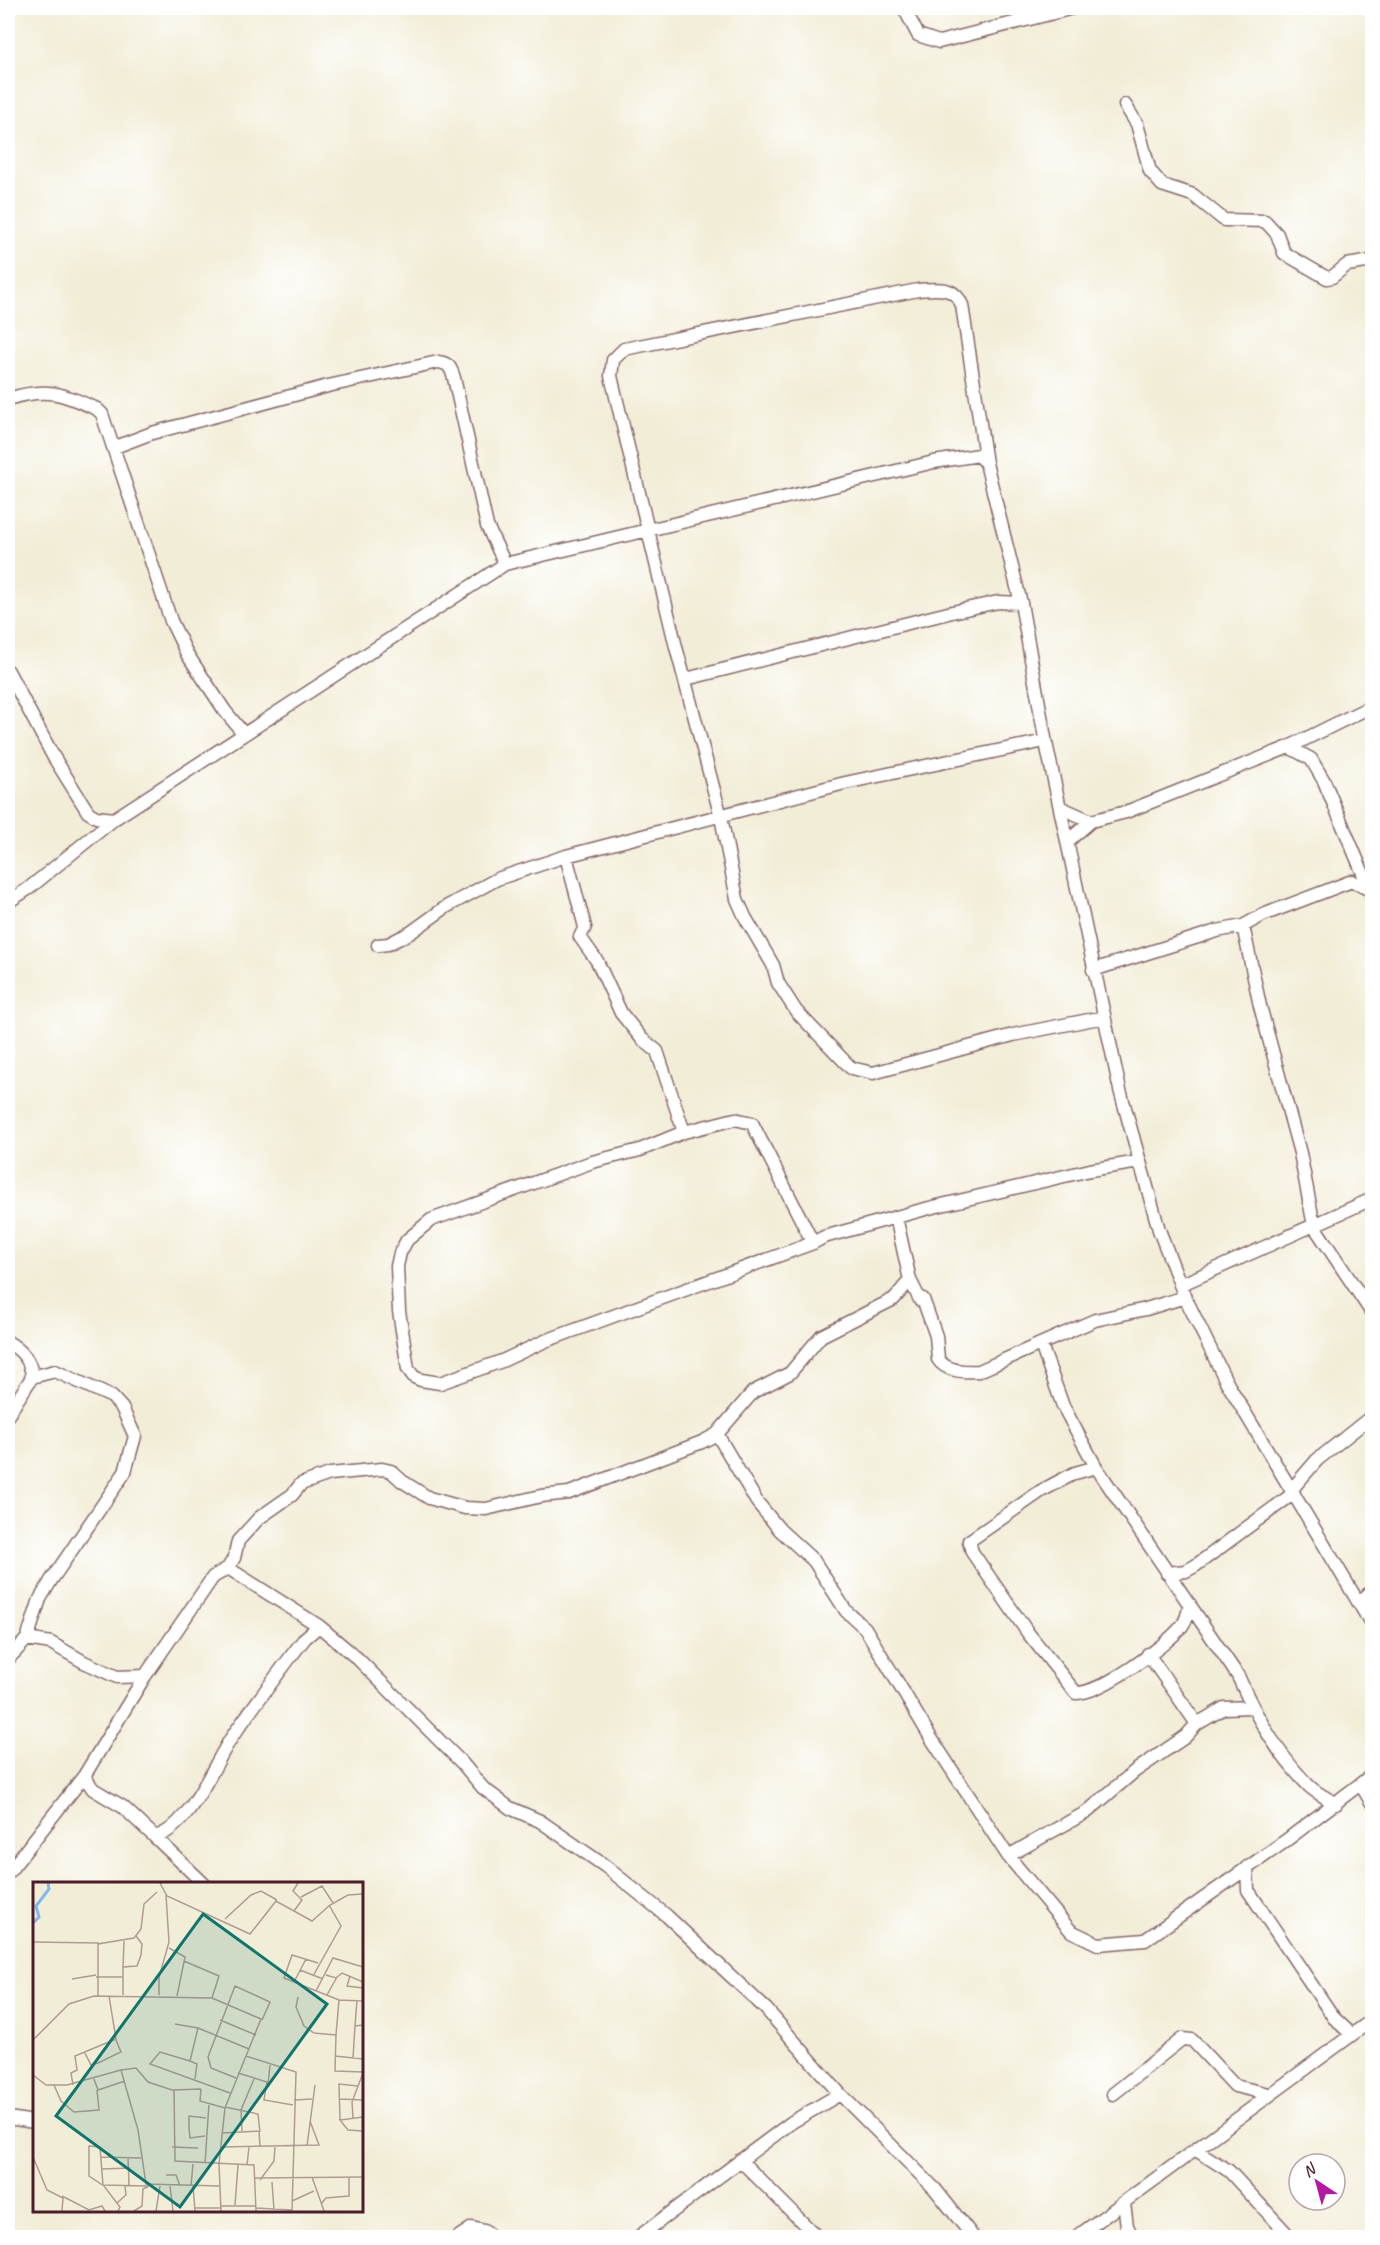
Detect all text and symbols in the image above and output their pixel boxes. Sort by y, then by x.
inset map [33,1882,363,2212]
north arrow [1287,2152,1347,2212]
text: N [1299,2158,1321,2182]

